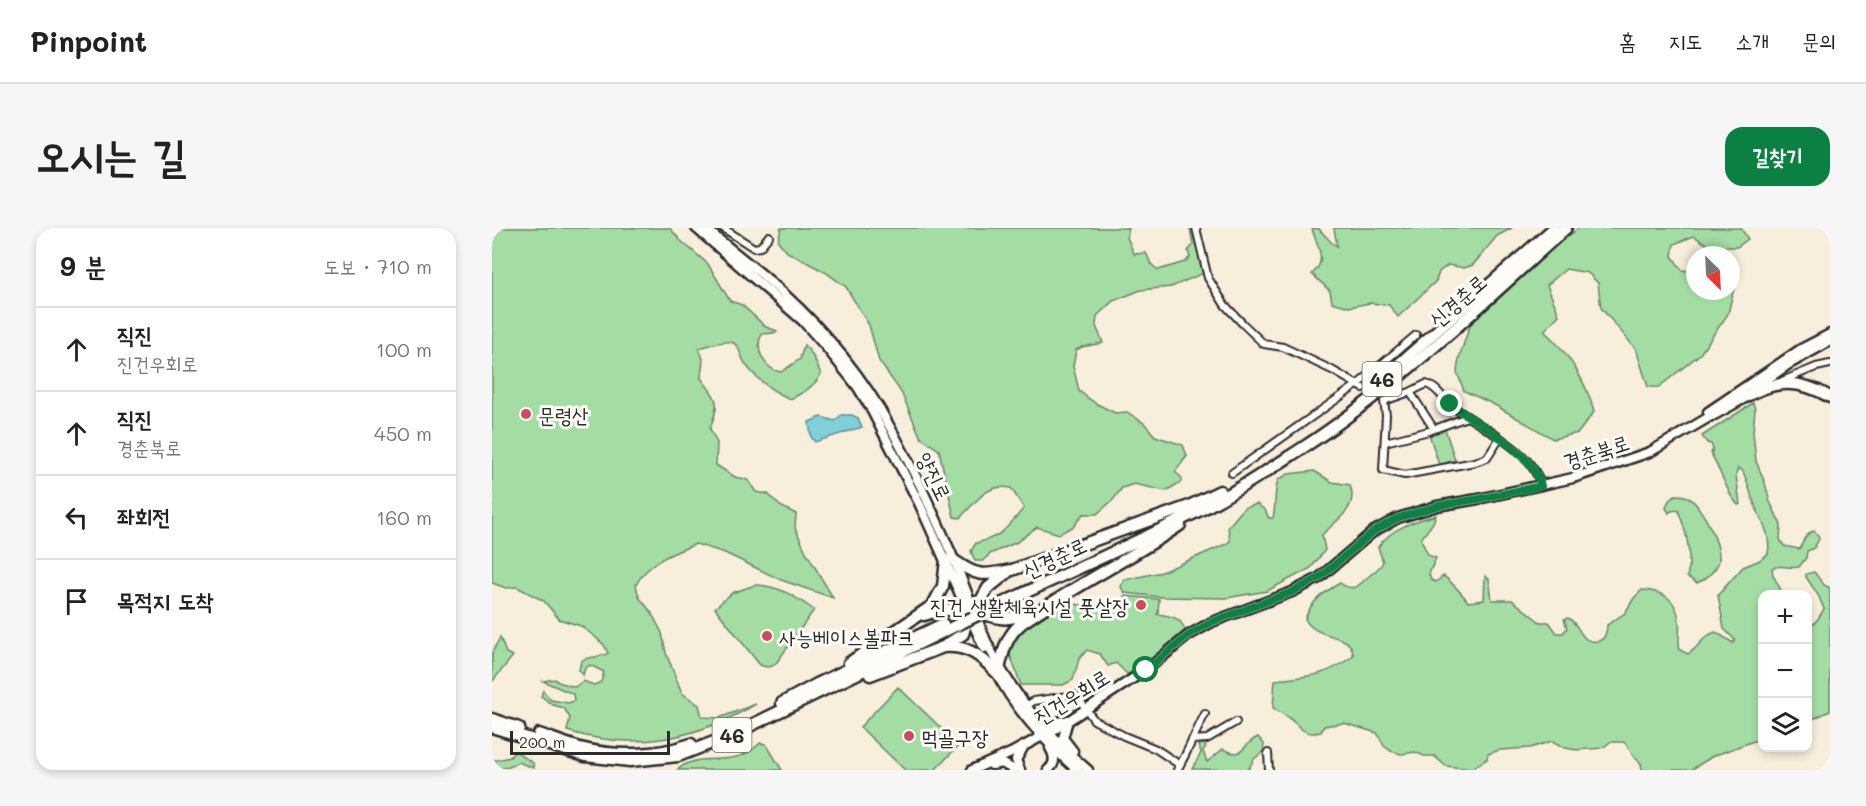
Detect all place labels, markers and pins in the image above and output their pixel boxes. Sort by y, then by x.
place label: 문령산 [538,401,589,428]
marker: 문령산 [519,407,533,421]
place label: 진건 생활체육시설 풋살장 [930,592,1129,619]
marker: 진건 생활체육시설 풋살장 [1134,598,1148,612]
place label: 사능베이스볼파크 [779,623,914,650]
marker: 사능베이스볼파크 [760,629,774,643]
place label: 먹골구장 [921,723,989,750]
marker: 먹골구장 [902,729,916,743]

